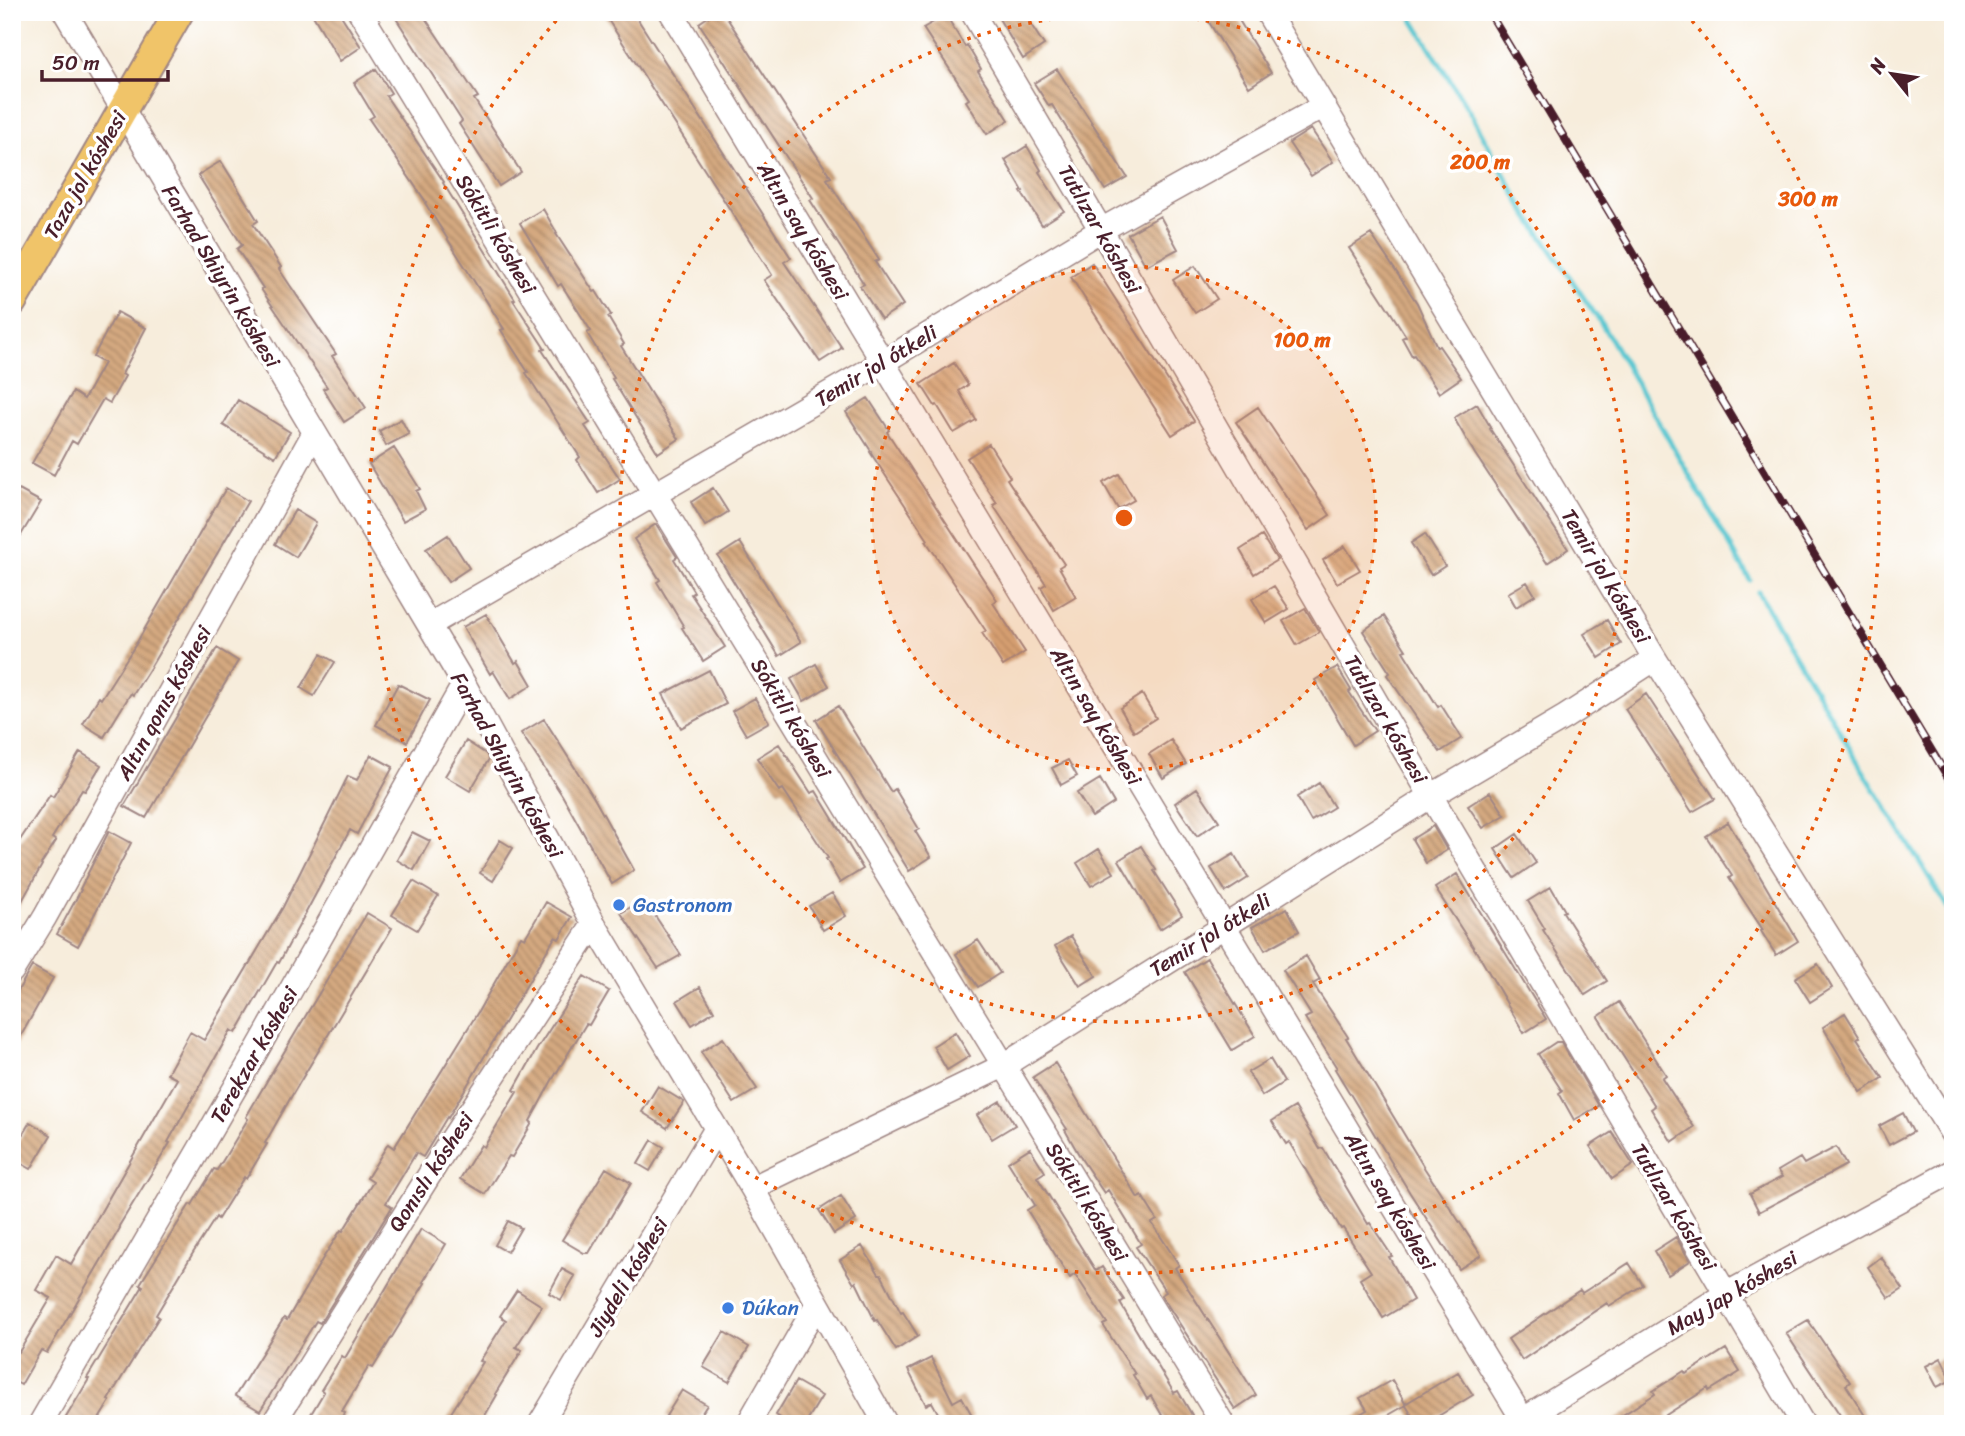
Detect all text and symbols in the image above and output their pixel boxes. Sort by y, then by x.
scale bar [42,38,168,82]
north arrow [1856,38,1926,108]
text: 50 m [52,44,100,82]
text: N [1860,51,1896,81]
street label: Taza jol kóshesi [33,102,138,247]
text: 200 m [1449,143,1511,181]
street label: Altın say kóshesi [746,153,860,309]
street label: Tutlızar kóshesi [1047,157,1153,302]
street label: Sókitli kóshesi [445,166,548,303]
street label: Farhad Shiyrin kóshesi [151,177,292,376]
text: 300 m [1777,180,1839,218]
street label: Temir jol ótkeli [807,314,946,418]
text: 100 m [1273,321,1331,359]
street label: Temir jol kóshesi [1551,501,1662,652]
centre of rings [1112,506,1136,530]
street label: Altın qonıs kóshesi [105,617,223,788]
street label: Altın say kóshesi [1039,638,1153,794]
street label: Tutlızar kóshesi [1333,647,1439,792]
street label: Sókitli kóshesi [740,650,843,787]
street label: Farhad Shiyrin kóshesi [440,665,575,866]
street label: Temir jol ótkeli [1141,882,1280,988]
place label: Gastronom [633,886,733,924]
marker: Gastronom [611,897,627,913]
street label: Terekzar kóshesi [199,978,309,1131]
street label: Qonıslı kóshesi [378,1103,485,1240]
street label: Altın say kóshesi [1333,1123,1447,1279]
street label: Sókitli kóshesi [1035,1135,1140,1270]
street label: Tutlızar kóshesi [1621,1135,1728,1280]
street label: Jiydeli kóshesi [577,1209,680,1345]
street label: May jap kóshesi [1659,1239,1806,1346]
place label: Dúkan [742,1289,799,1327]
marker: Dúkan [720,1300,736,1316]

